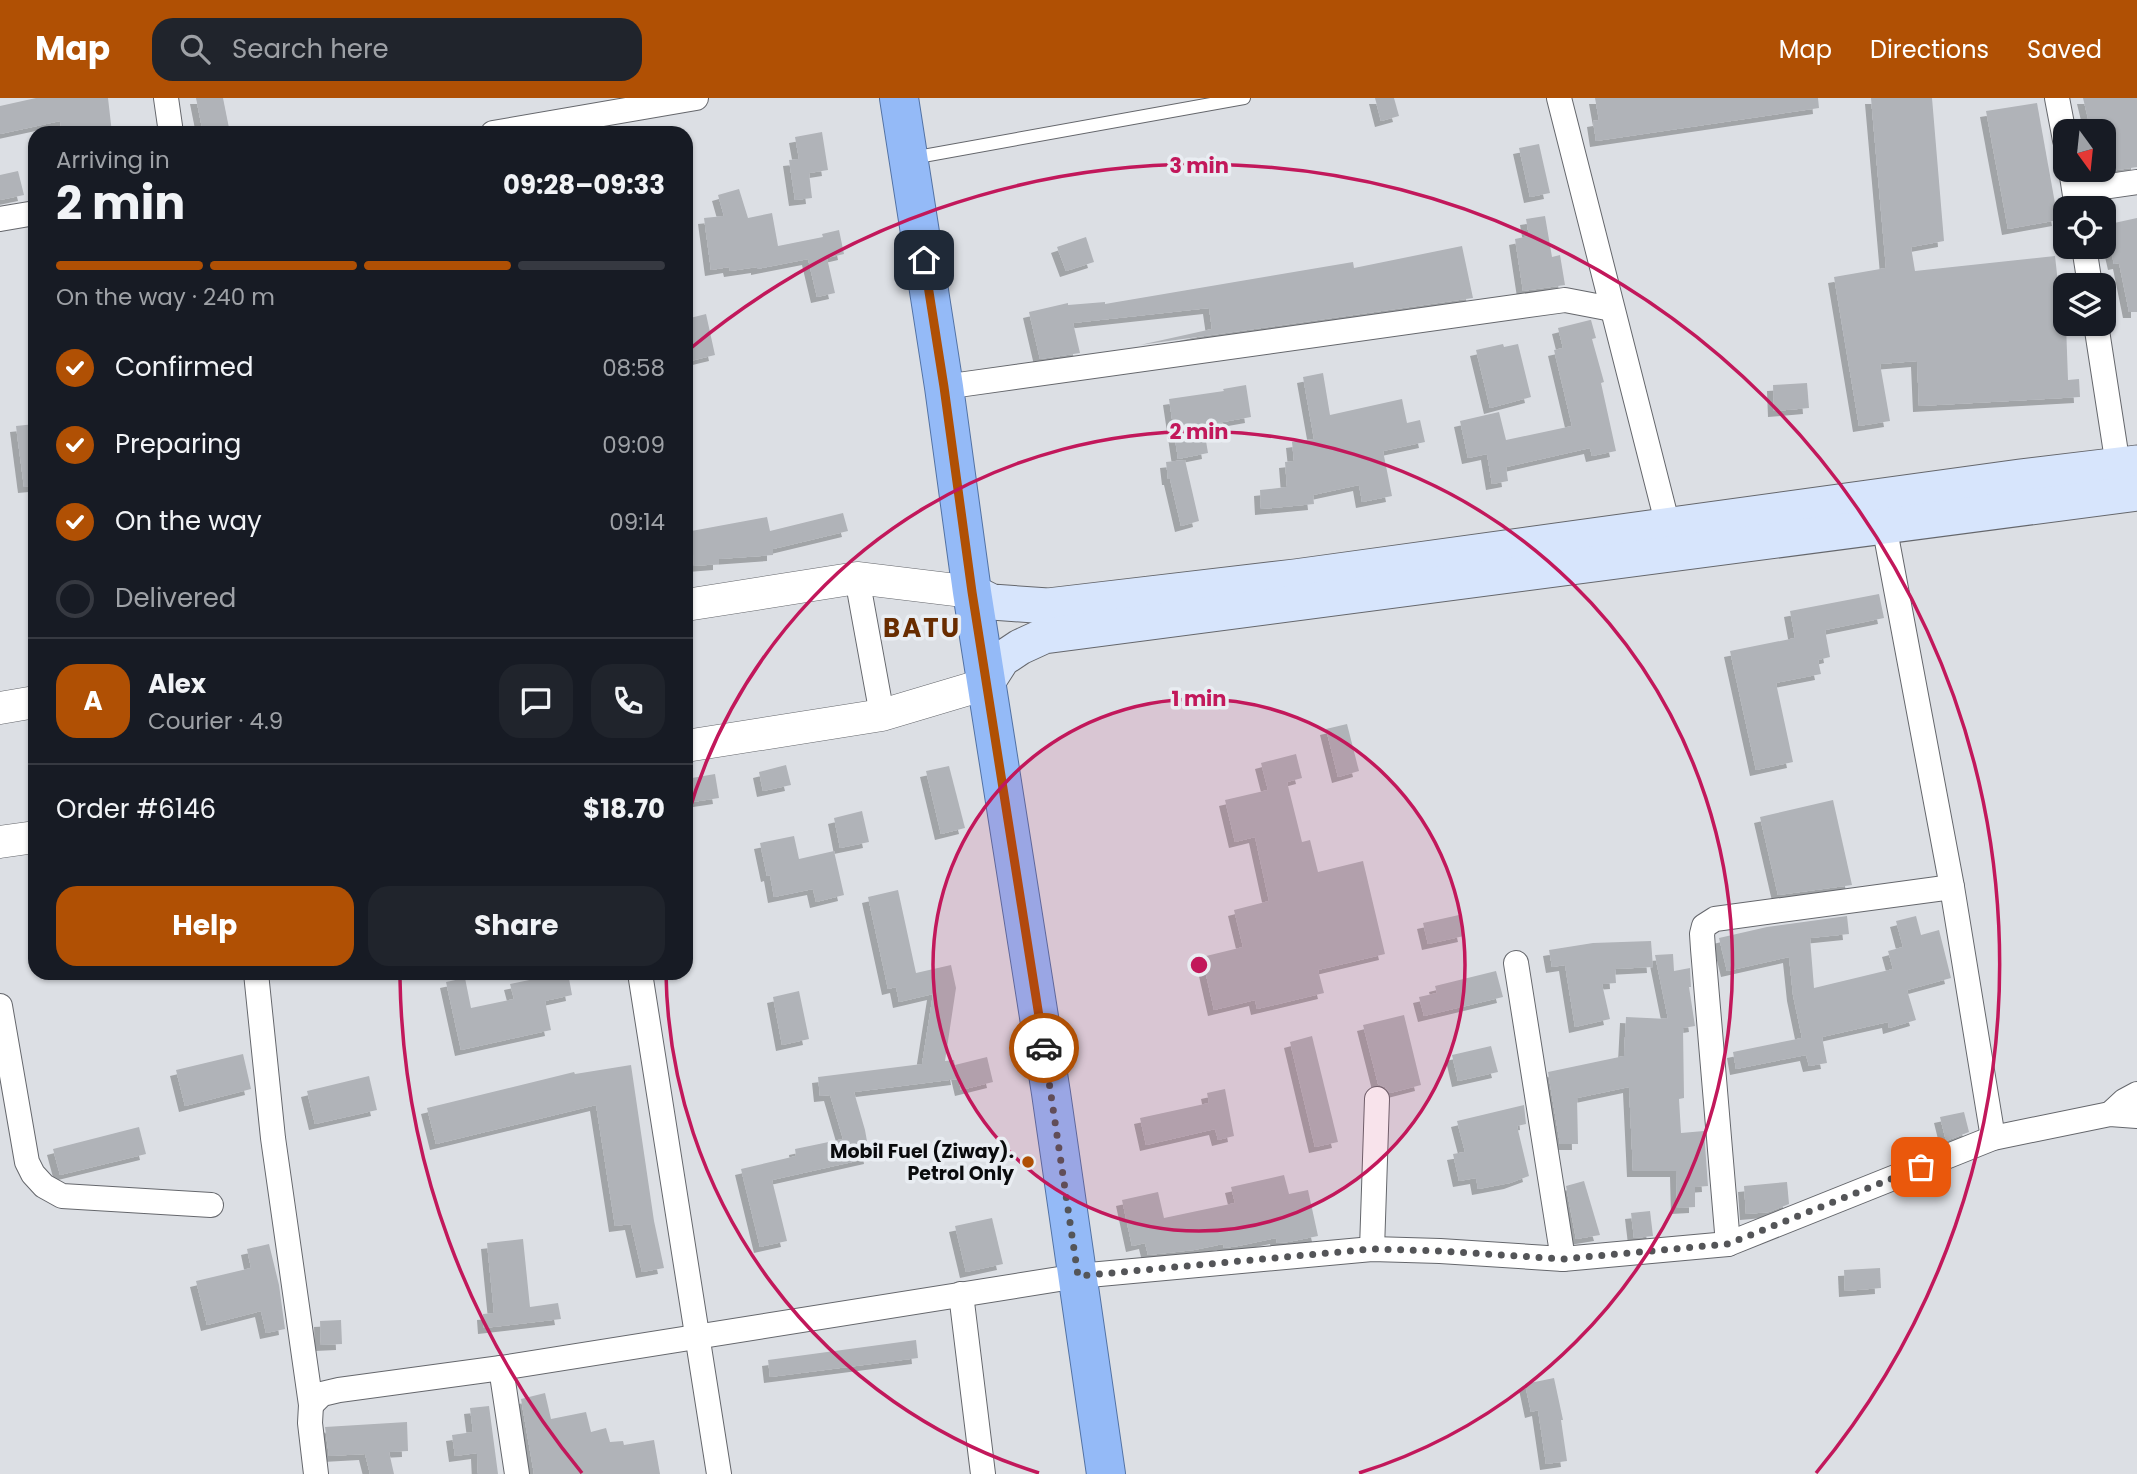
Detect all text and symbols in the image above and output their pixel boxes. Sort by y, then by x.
search box [152,18,642,81]
text: Map [35,25,110,72]
icon: search [176,30,214,68]
text: Search here [232,31,389,67]
text: Map [1779,33,1832,66]
text: Directions [1870,33,1989,66]
text: Saved [2027,33,2102,66]
north arrow [2053,119,2116,182]
map controls [2053,119,2116,336]
text: Arriving in [56,144,170,176]
text: 3 min [1169,151,1229,180]
text: 09:28–09:33 [503,167,665,203]
text: 2 min [56,171,185,235]
button: locate [2053,196,2116,259]
pin [894,230,954,290]
icon: home [905,241,943,279]
button: layers [2053,273,2116,336]
text: On the way · 240 m [56,281,275,313]
icon: check [56,349,94,387]
text: Confirmed [115,349,253,385]
text: 08:58 [602,352,665,384]
text: 2 min [1169,417,1229,446]
icon: check [56,426,94,464]
text: Preparing [115,426,241,462]
text: 09:09 [602,429,665,461]
icon: check [56,503,94,541]
text: On the way [115,503,262,539]
text: 09:14 [609,506,665,538]
text: Delivered [115,580,236,616]
district label: BATU [883,610,961,646]
button: chat [499,664,573,738]
button: phone [591,664,665,738]
text: Alex [148,666,206,702]
text: A [83,683,103,719]
text: 1 min [1172,684,1226,713]
text: Courier · 4.9 [148,705,283,737]
text: Order #6146 [56,791,216,827]
text: $18.70 [583,791,665,827]
button: Help [56,886,354,966]
button: Share [368,886,665,966]
centre of rings [1187,953,1211,977]
courier [1009,1013,1079,1083]
icon: car [1025,1029,1063,1067]
pin [1891,1137,1951,1197]
place label: Mobil Fuel (Ziway). Petrol Only [830,1138,1015,1187]
icon: bag [1902,1148,1940,1186]
marker: Mobil Fuel (Ziway). Petrol Only [1020,1154,1036,1170]

